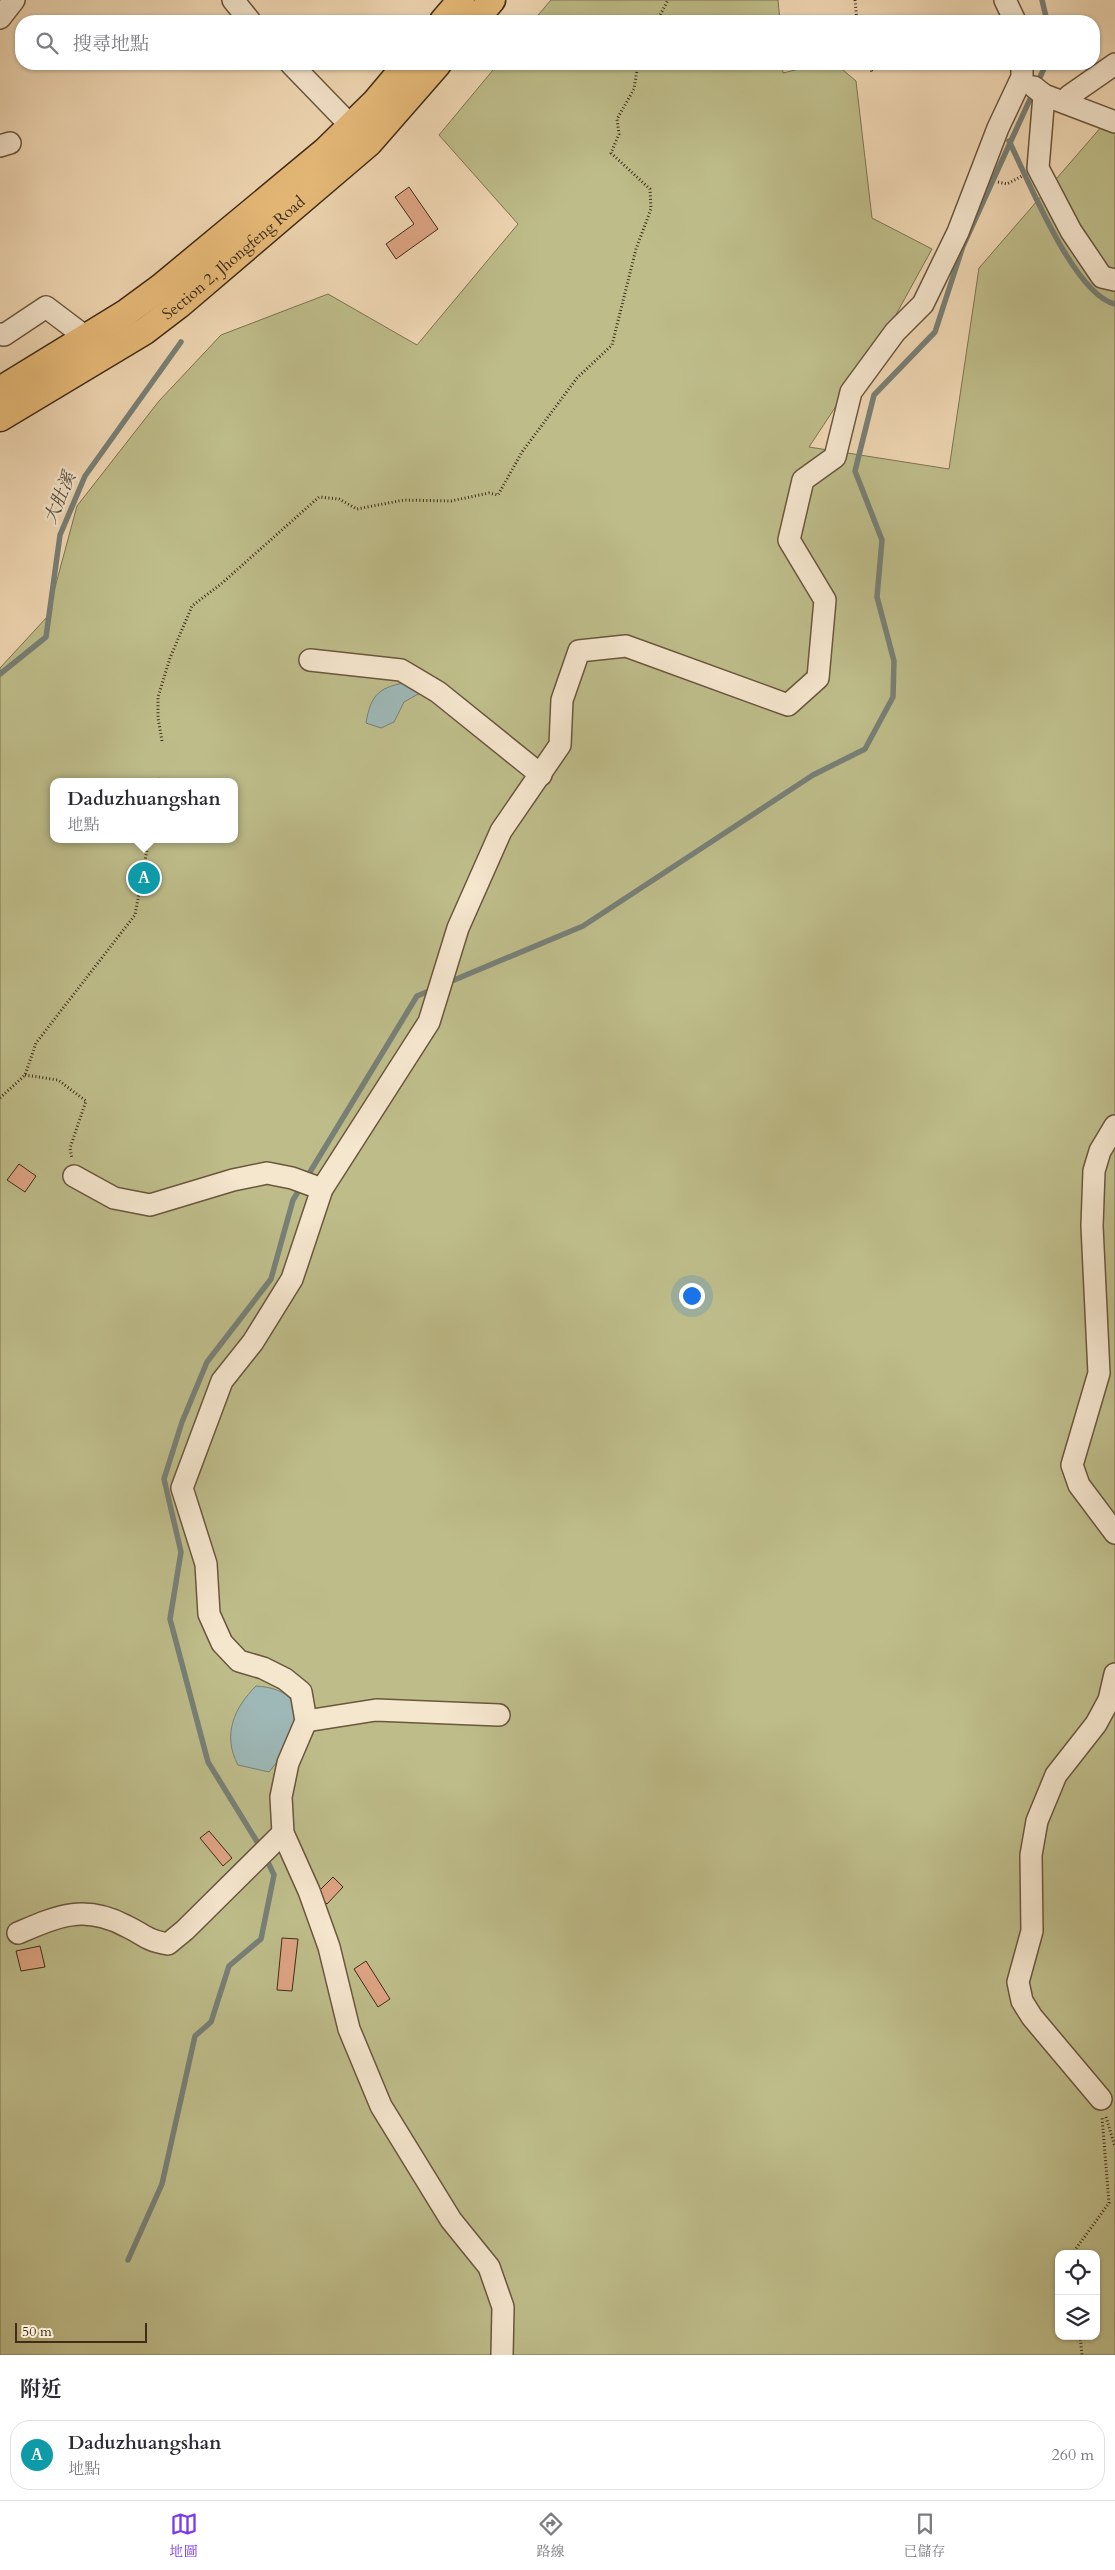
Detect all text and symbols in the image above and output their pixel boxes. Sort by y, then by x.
search box [15,15,1100,70]
icon: search [33,29,61,57]
text: 搜尋地點 [73,31,149,57]
street label: Section 2, Jhongfeng Road [158,191,310,325]
water label: 大肚溪 [38,466,83,528]
popup [50,778,238,843]
text: Daduzhuangshan [67,786,221,812]
text: 地點 [67,814,99,836]
pin: A [128,859,160,897]
your location [679,1283,705,1309]
map controls [1055,2250,1100,2340]
button: locate [1055,2250,1100,2295]
button: layers [1055,2295,1100,2340]
scale bar [15,2320,148,2343]
text: 50 m [22,2322,52,2341]
text: 附近 [20,2375,62,2404]
text: Daduzhuangshan [68,2430,221,2456]
text: A [31,2444,43,2466]
text: 260 m [1052,2444,1094,2466]
text: 地點 [68,2458,100,2480]
tab: 地圖 [170,2510,198,2561]
tab: 路線 [537,2510,565,2561]
tab: 已儲存 [904,2510,946,2561]

